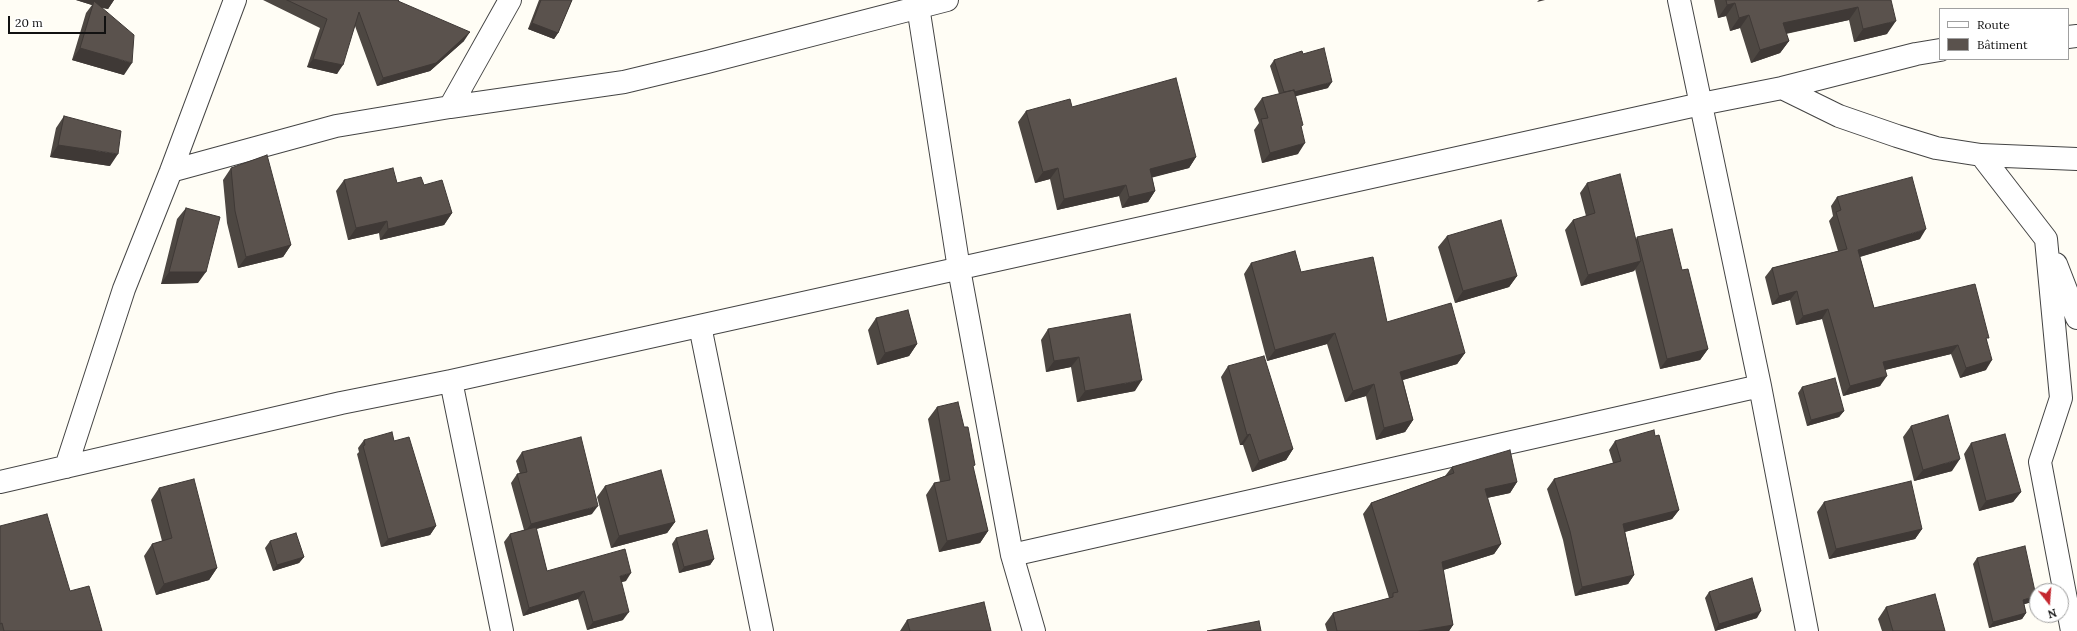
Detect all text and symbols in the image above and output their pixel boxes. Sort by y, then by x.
scale bar [10,8,108,34]
legend [1939,8,2069,60]
text: 20 m [15,15,43,30]
text: Route [1977,17,2010,32]
text: Bâtiment [1977,37,2028,52]
north arrow [2029,583,2069,623]
text: N [2046,606,2058,621]

